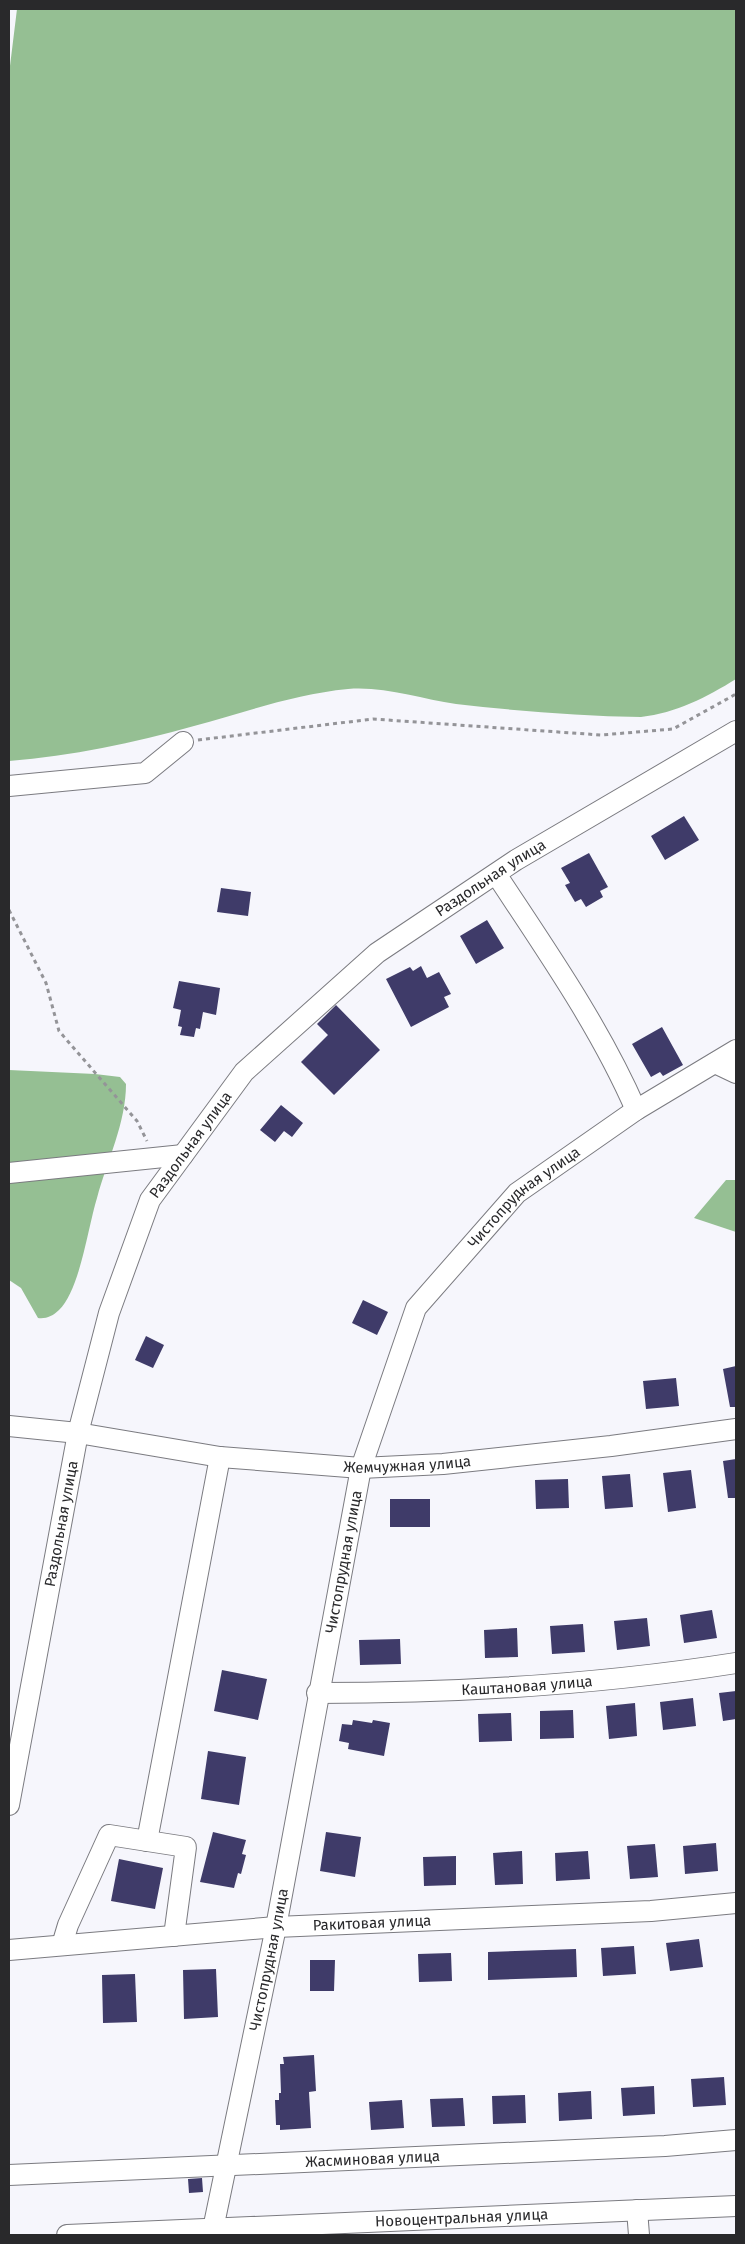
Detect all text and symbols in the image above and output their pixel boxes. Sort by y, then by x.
street label: Раздольная улица [432,836,549,920]
street label: Раздольная улица [145,1088,236,1202]
street label: Чистопрудная улица [464,1143,584,1252]
street label: Жемчужная улица [343,1452,472,1477]
street label: Раздольная улица [41,1459,82,1588]
street label: Чистопрудная улица [322,1489,366,1635]
street label: Каштановая улица [461,1672,593,1699]
street label: Чистопрудная улица [246,1887,292,2033]
street label: Ракитовая улица [312,1911,432,1934]
street label: Жасминовая улица [305,2147,440,2171]
street label: Новоцентральная улица [375,2205,549,2231]

